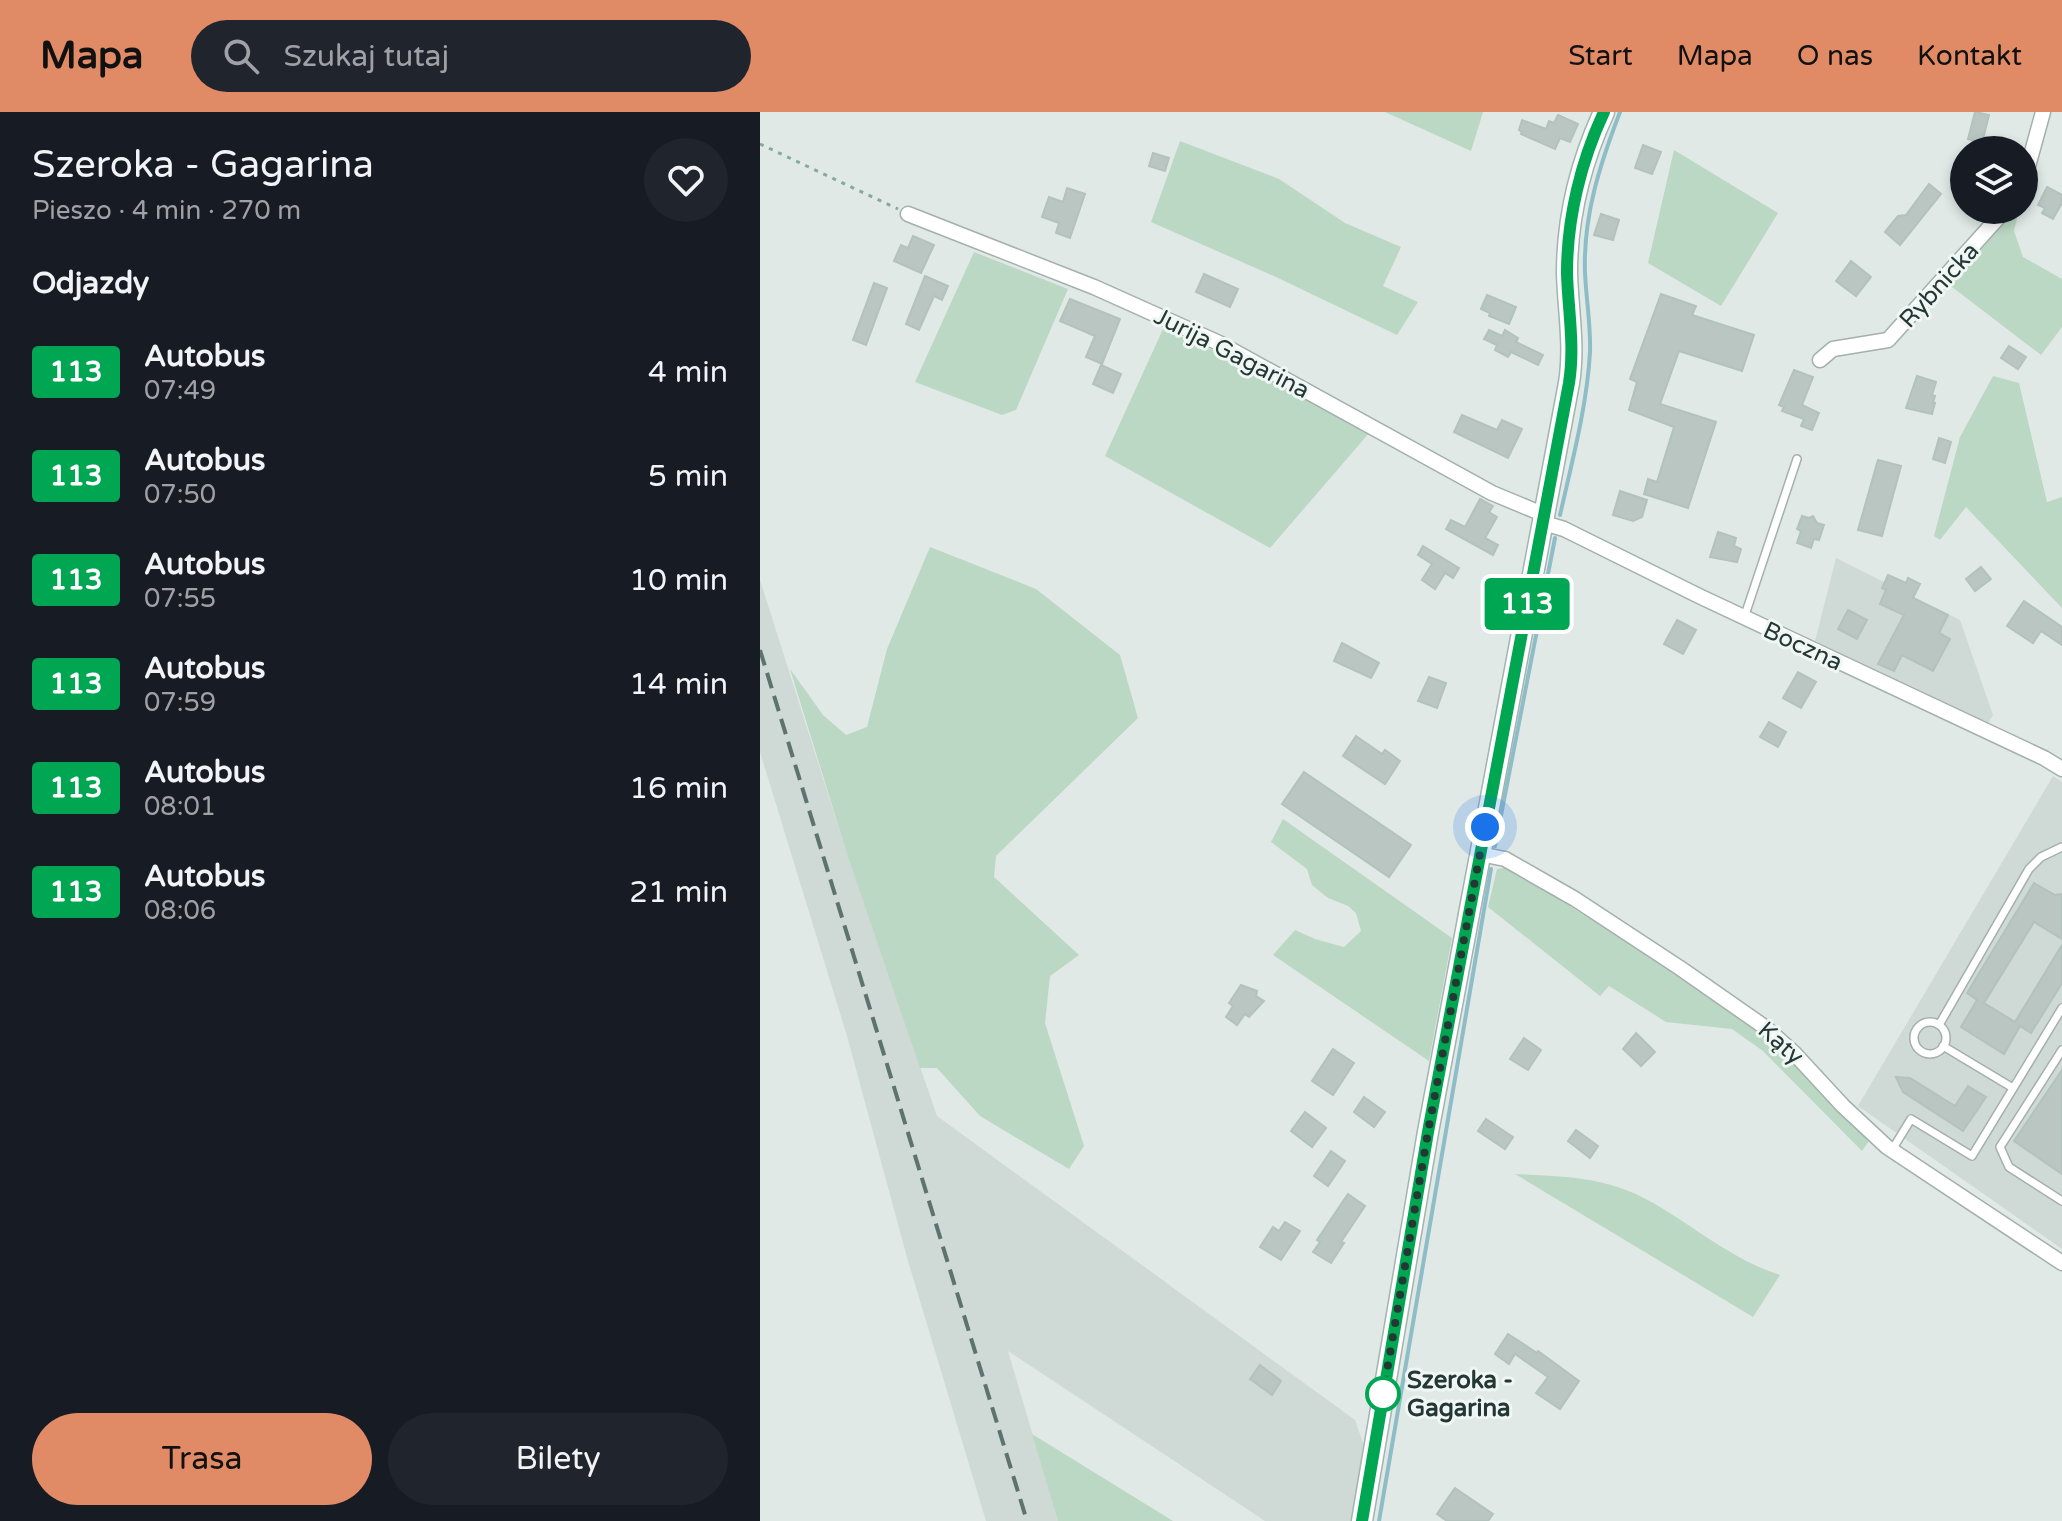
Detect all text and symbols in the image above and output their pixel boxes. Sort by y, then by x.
search box [191,20,751,92]
text: Mapa [40,33,143,79]
icon: search [219,34,263,78]
text: Szukaj tutaj [283,38,449,75]
text: Start [1568,39,1633,73]
text: Mapa [1677,39,1753,73]
text: O nas [1797,39,1873,73]
text: Kontakt [1917,39,2022,73]
map controls [1950,136,2038,224]
button: layers [1950,136,2038,224]
button: heart [644,138,728,222]
text: Szeroka - Gagarina [32,142,374,188]
text: Pieszo · 4 min · 270 m [32,195,301,226]
street label: Rybnicka [1894,237,1985,334]
text: Odjazdy [32,265,149,302]
street label: Jurija Gagarina [1149,302,1314,405]
text: Autobus [144,338,265,375]
text: 4 min [648,354,728,391]
text: 113 [50,355,102,389]
text: 07:49 [144,375,216,406]
text: Autobus [144,442,265,479]
text: 5 min [648,458,728,495]
text: 113 [50,459,102,493]
text: 07:50 [144,479,216,510]
text: Autobus [144,546,265,583]
text: 10 min [629,562,728,599]
text: 113 [50,563,102,597]
line badge: 113 [1481,578,1573,630]
text: 07:55 [144,583,216,614]
text: 113 [1501,587,1553,621]
street label: Boczna [1759,616,1847,677]
text: Autobus [144,650,265,687]
text: 14 min [629,666,728,703]
text: 113 [50,667,102,701]
text: 07:59 [144,687,216,718]
text: Autobus [144,754,265,791]
text: 16 min [629,770,728,807]
text: 113 [50,771,102,805]
text: 08:01 [144,791,216,822]
your location [1465,807,1505,847]
text: Autobus [144,858,265,895]
text: 21 min [629,874,728,911]
text: 113 [50,875,102,909]
text: 08:06 [144,895,216,926]
street label: Kąty [1752,1016,1810,1071]
place label: Szeroka - Gagarina [1407,1366,1513,1423]
marker: Szeroka - Gagarina [1366,1377,1400,1411]
button: Trasa [32,1413,372,1505]
button: Bilety [388,1413,728,1505]

